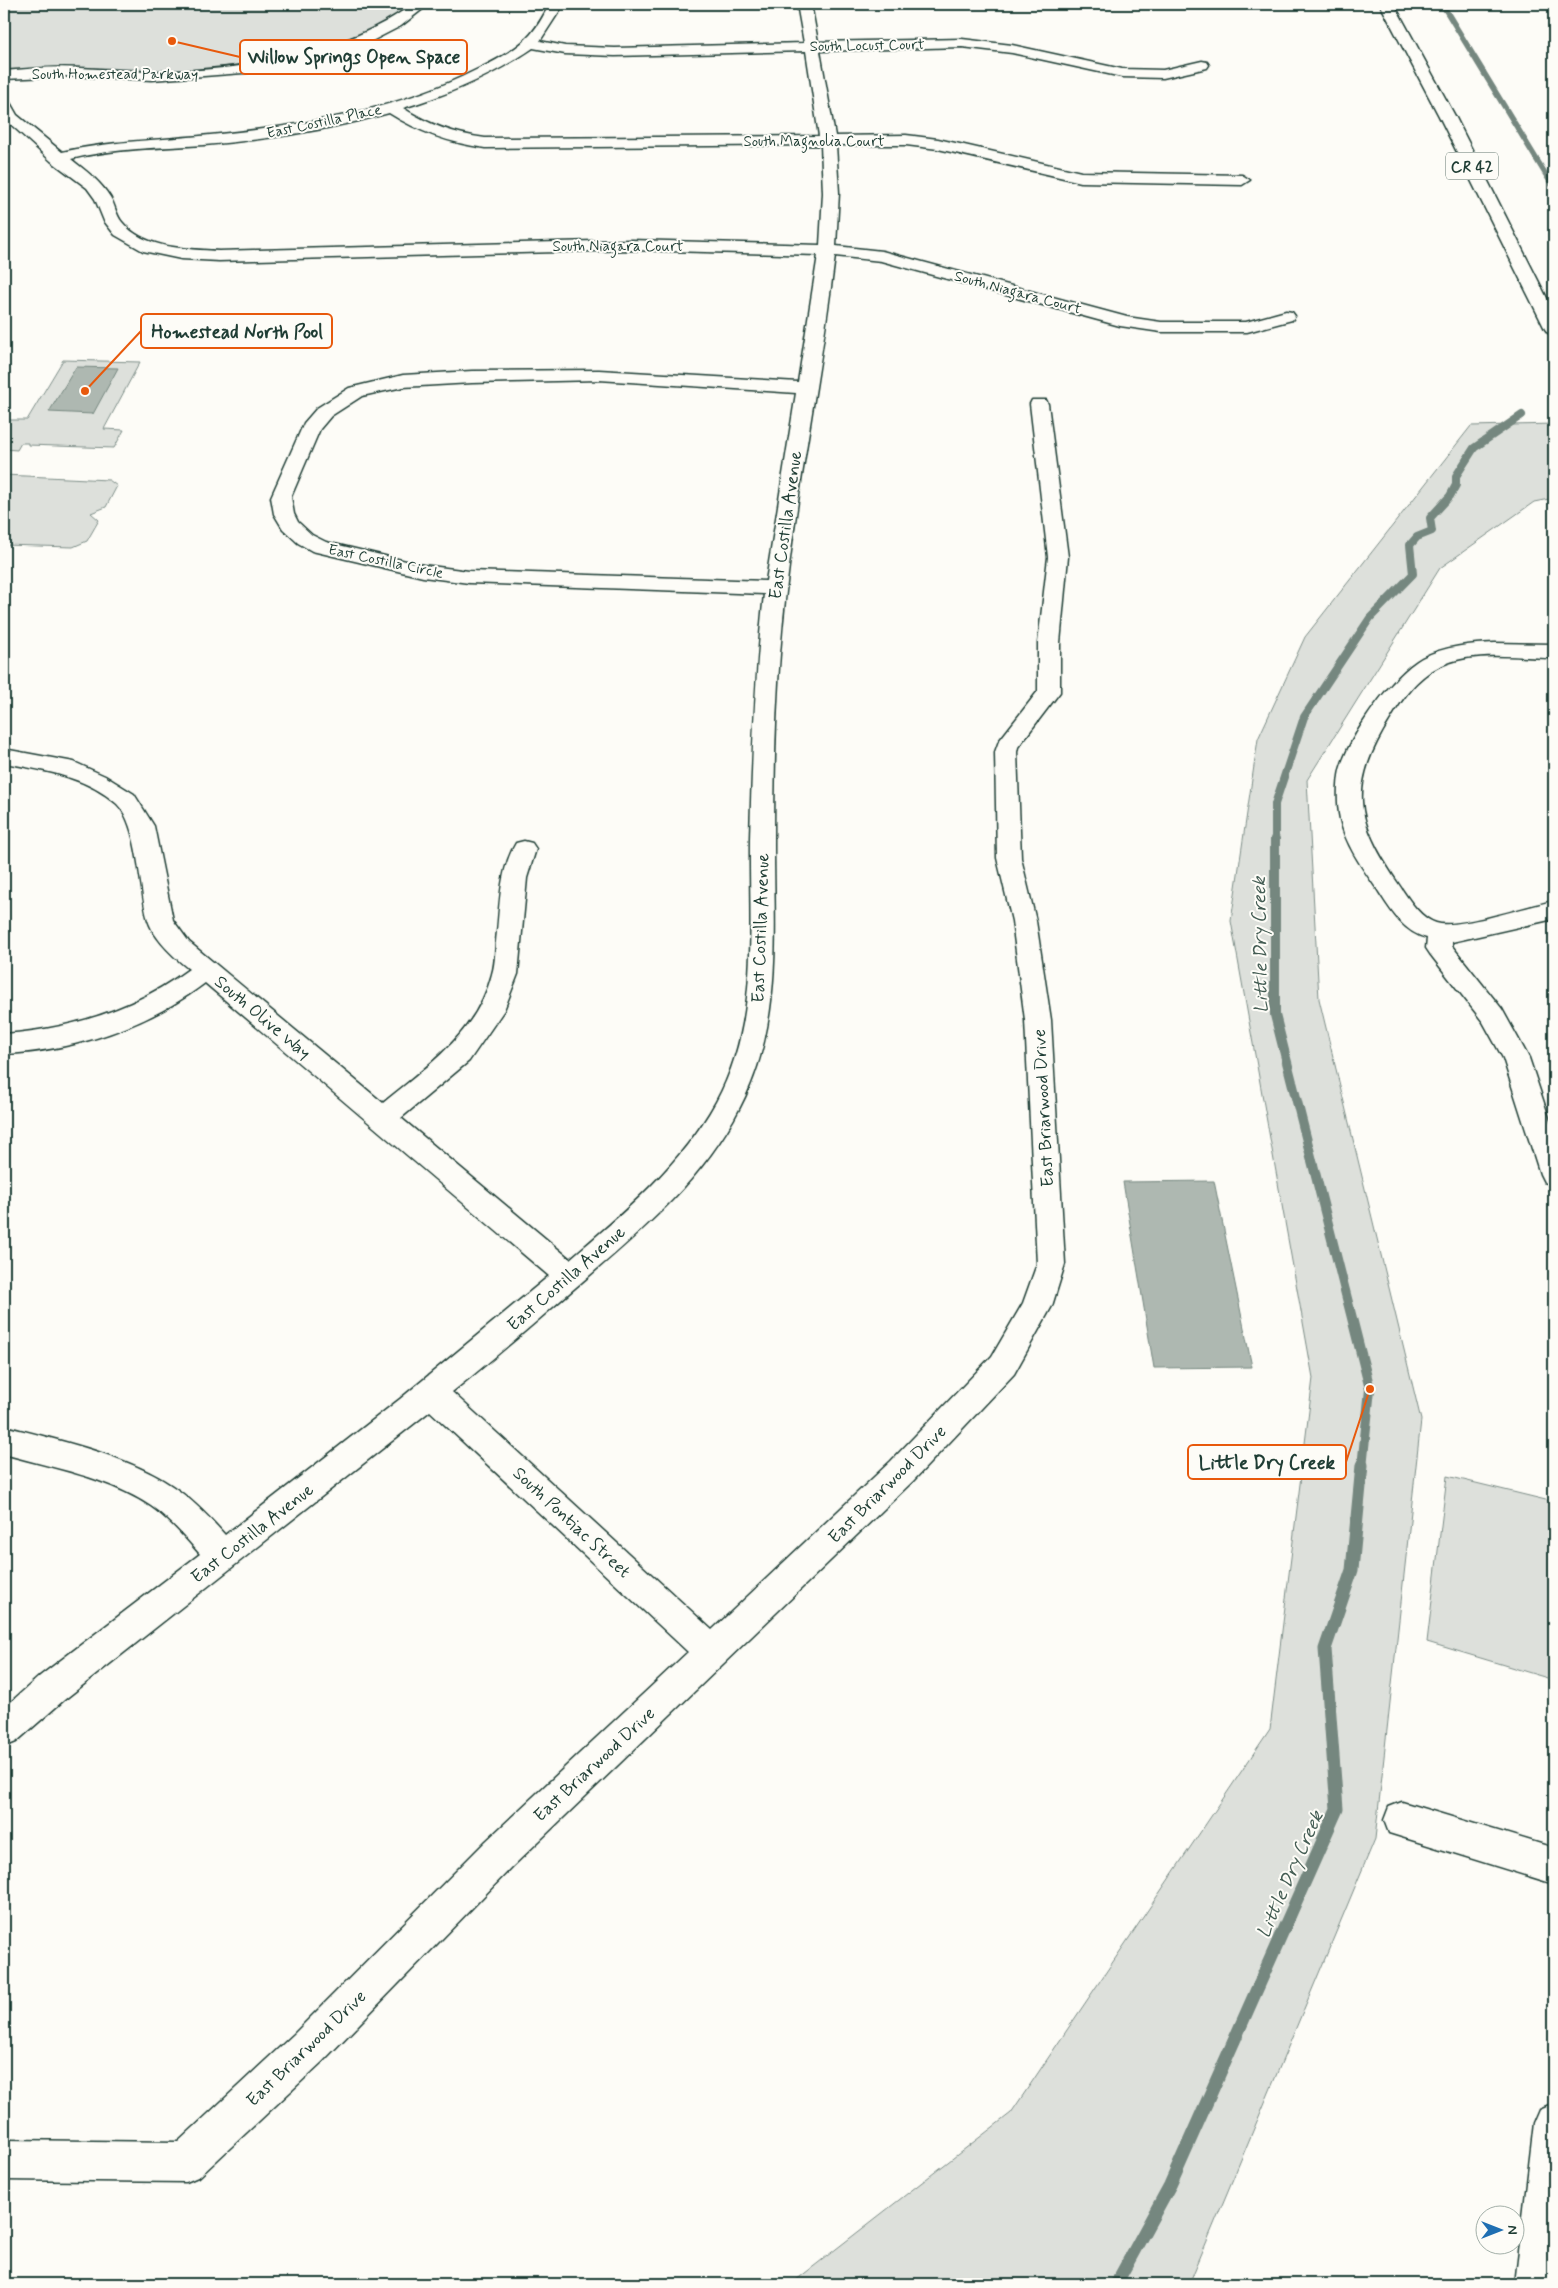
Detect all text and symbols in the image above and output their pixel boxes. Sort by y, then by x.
street label: South Locust Court [809,35,925,57]
callout: Willow Springs Open Space [240,40,467,74]
text: Willow Springs Open Space [247,45,460,73]
street label: South Homestead Parkway [32,65,198,85]
street label: East Costilla Place [265,100,384,144]
street label: South Magnolia Court [743,132,885,153]
road number: CR 42 [1446,153,1498,180]
street label: South Niagara Court [553,237,683,258]
street label: South Niagara Court [952,266,1084,321]
callout: Homestead North Pool [141,314,332,348]
text: Homestead North Pool [151,320,323,345]
street label: East Costilla Avenue [764,449,808,601]
street label: East Costilla Circle [326,540,445,584]
street label: East Costilla Avenue [746,853,776,1003]
water label: Little Dry Creek [1247,875,1274,1013]
street label: South Olive Way [209,970,316,1065]
street label: East Briarwood Drive [1028,1028,1060,1188]
street label: East Costilla Avenue [502,1221,631,1337]
street label: East Briarwood Drive [823,1420,952,1549]
callout: Little Dry Creek [1188,1445,1346,1479]
text: Little Dry Creek [1199,1451,1336,1477]
street label: South Pontiac Street [507,1462,636,1584]
street label: East Costilla Avenue [186,1478,319,1589]
street label: East Briarwood Drive [529,1702,661,1828]
water label: Little Dry Creek [1251,1806,1330,1942]
street label: East Briarwood Drive [241,1985,372,2112]
north arrow [1476,2206,1526,2256]
text: N [1503,2225,1521,2235]

